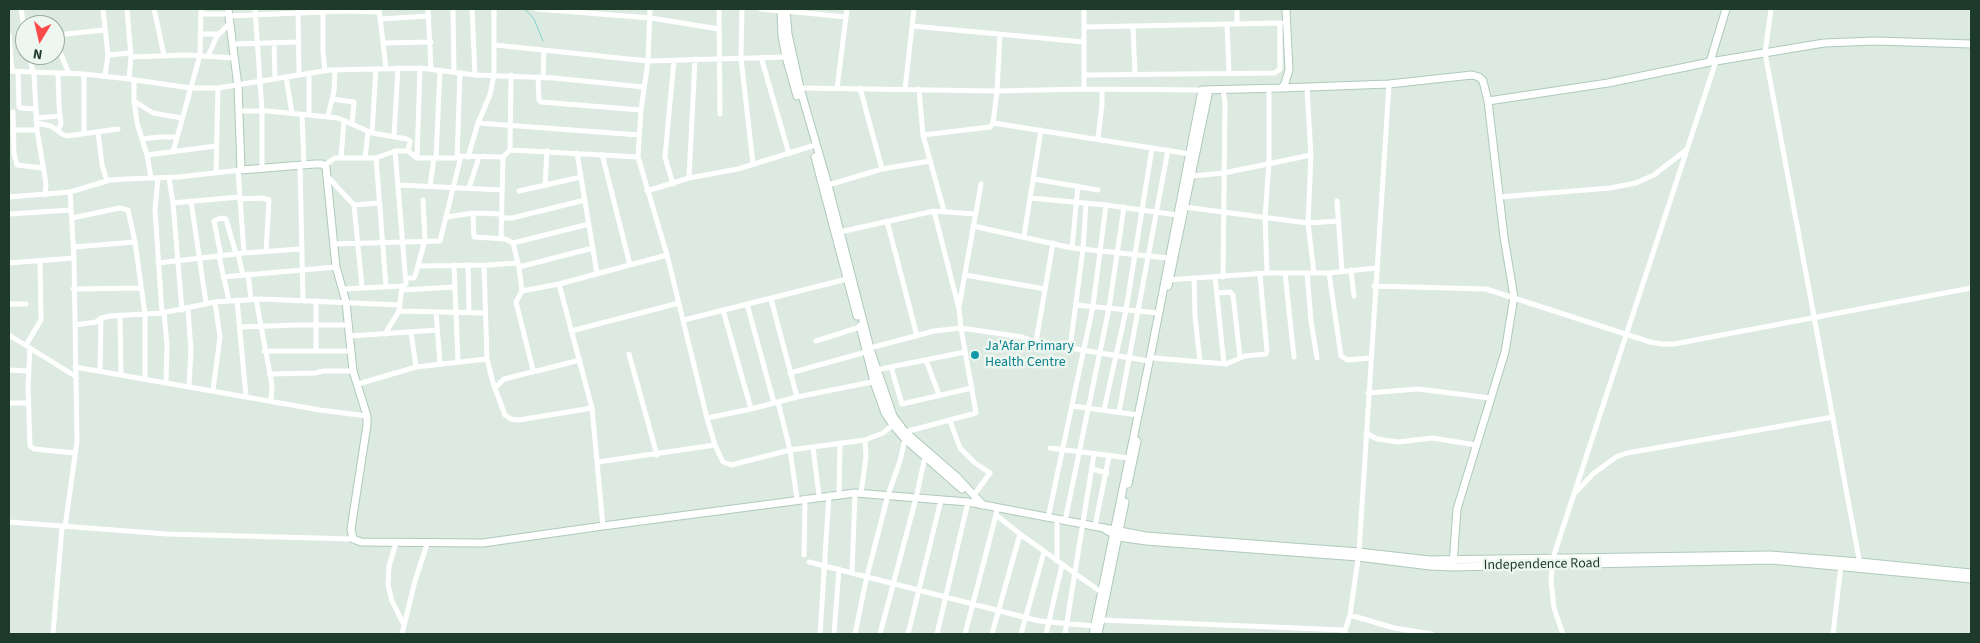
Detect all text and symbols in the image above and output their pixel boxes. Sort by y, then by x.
north arrow [15,15,65,65]
text: N [32,43,44,64]
place label: Ja'Afar Primary Health Centre [985,339,1074,372]
marker: Ja'Afar Primary Health Centre [969,349,981,361]
street label: Independence Road [1484,556,1600,574]

